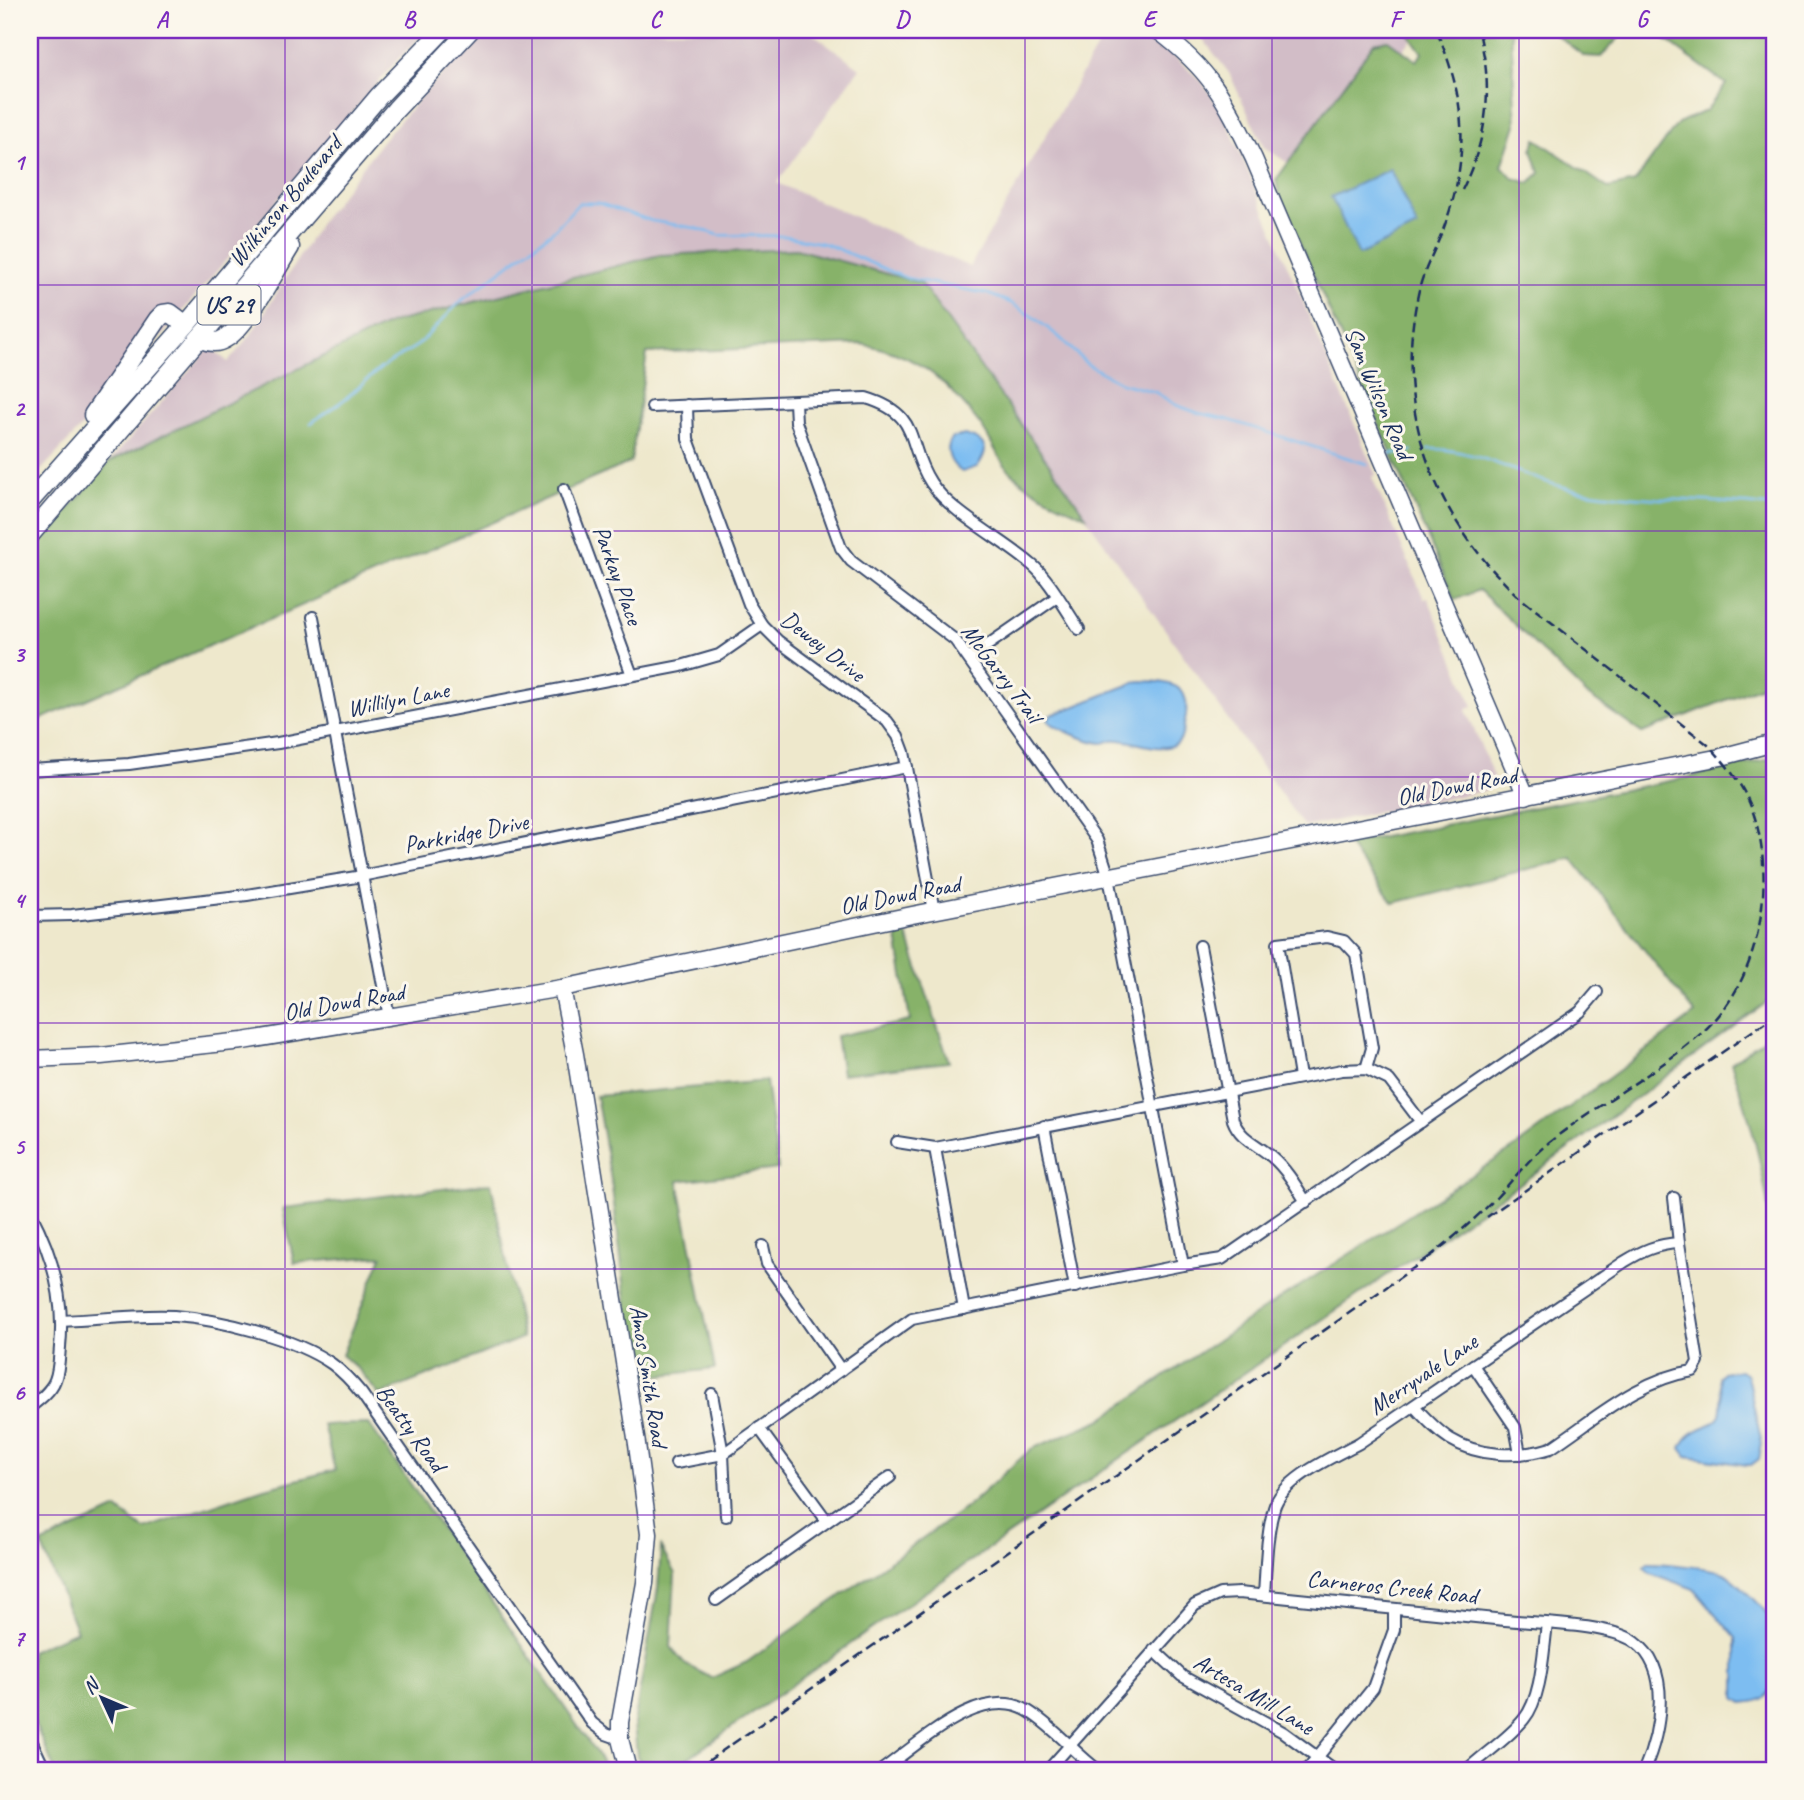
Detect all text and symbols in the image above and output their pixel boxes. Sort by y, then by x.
text: A [156,5,170,34]
text: B [403,5,417,34]
text: C [650,5,664,34]
text: D [895,5,911,34]
text: E [1143,5,1159,34]
text: F [1390,5,1406,34]
text: G [1636,5,1651,34]
street label: Wilkinson Boulevard [222,127,351,273]
text: 1 [14,148,27,177]
road number: US 29 [198,286,260,324]
street label: Sam Wilson Road [1338,323,1422,467]
text: 2 [14,394,27,423]
street label: Parkay Place [586,521,650,631]
street label: Dewey Drive [775,604,873,690]
street label: McGarry Trail [955,617,1051,732]
text: 3 [14,640,27,669]
street label: Willilyn Lane [345,674,453,724]
street label: Old Dowd Road [1394,759,1523,812]
street label: Parkridge Drive [401,806,533,860]
street label: Old Dowd Road [837,868,966,921]
text: 4 [14,886,27,915]
street label: Old Dowd Road [282,976,410,1027]
text: 5 [14,1132,26,1161]
street label: Amos Smith Road [623,1303,676,1452]
street label: Merryvale Lane [1363,1325,1485,1421]
text: 6 [14,1378,27,1407]
street label: Beatty Road [369,1378,455,1480]
street label: Carneros Creek Road [1306,1563,1482,1611]
text: 7 [14,1624,27,1653]
street label: Artesa Mill Lane [1188,1646,1321,1743]
north arrow [66,1664,136,1734]
text: N [78,1672,105,1699]

